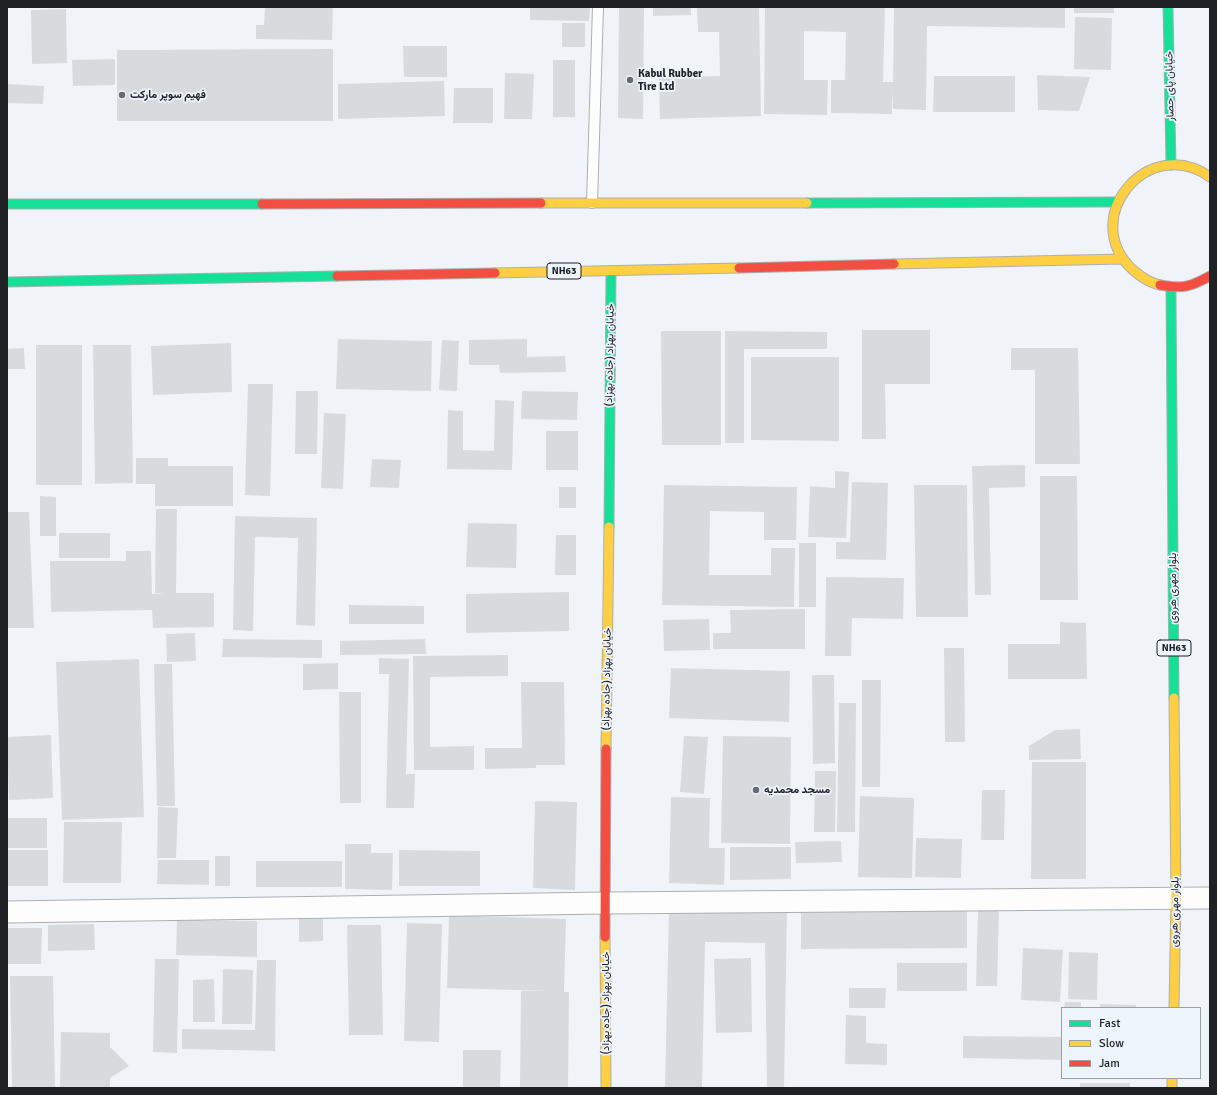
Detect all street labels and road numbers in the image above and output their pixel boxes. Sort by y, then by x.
street label: خیابان پای حصار [1163,51,1177,121]
road number: NH63 [547,263,581,279]
street label: خیابان بهزاد (جاده بهزاد) [603,303,617,407]
street label: بلوار مهری هروی [1166,553,1180,623]
street label: خیابان بهزاد (جاده بهزاد) [600,627,614,731]
road number: NH63 [1157,640,1191,656]
street label: بلوار مهری هروی [1168,877,1182,947]
street label: خیابان بهزاد (جاده بهزاد) [599,951,613,1055]

